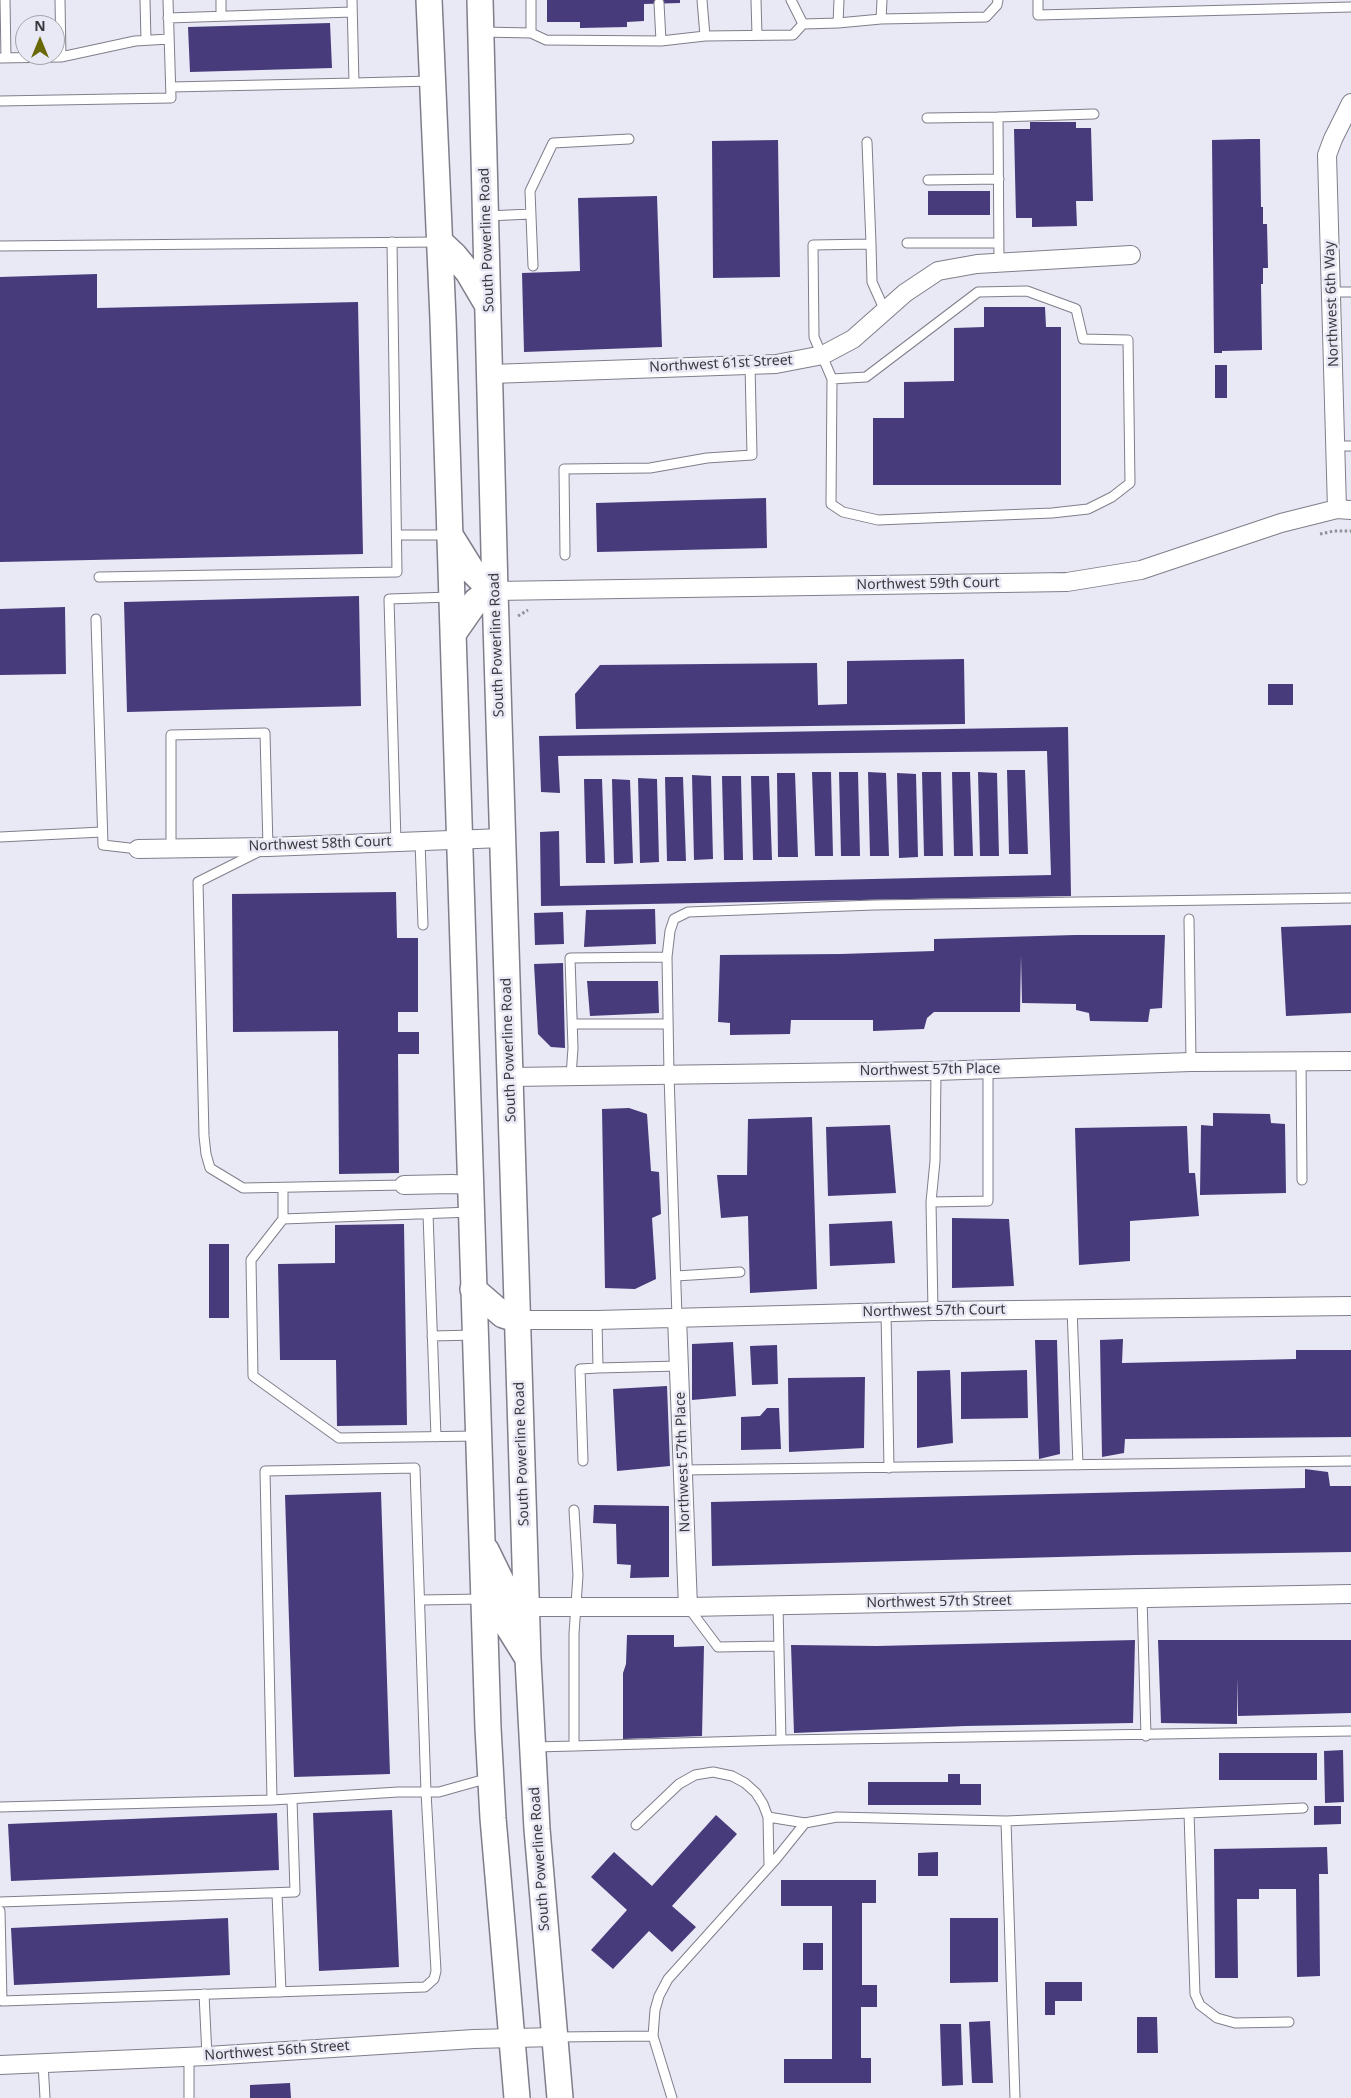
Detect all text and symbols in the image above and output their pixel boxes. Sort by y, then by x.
north arrow [15,15,65,65]
text: N [34,16,46,35]
street label: South Powerline Road [476,167,498,313]
street label: Northwest 6th Way [1321,241,1343,367]
street label: Northwest 61st Street [649,352,793,376]
street label: South Powerline Road [486,572,508,718]
street label: Northwest 59th Court [856,574,1000,594]
street label: Northwest 58th Court [248,833,392,855]
street label: South Powerline Road [498,977,520,1123]
street label: Northwest 57th Place [859,1060,1001,1080]
street label: Northwest 57th Court [862,1301,1006,1321]
street label: South Powerline Road [511,1381,533,1527]
street label: Northwest 57th Place [672,1391,694,1533]
street label: Northwest 57th Street [866,1592,1012,1612]
street label: South Powerline Road [527,1786,553,1932]
street label: Northwest 56th Street [204,2038,350,2064]

